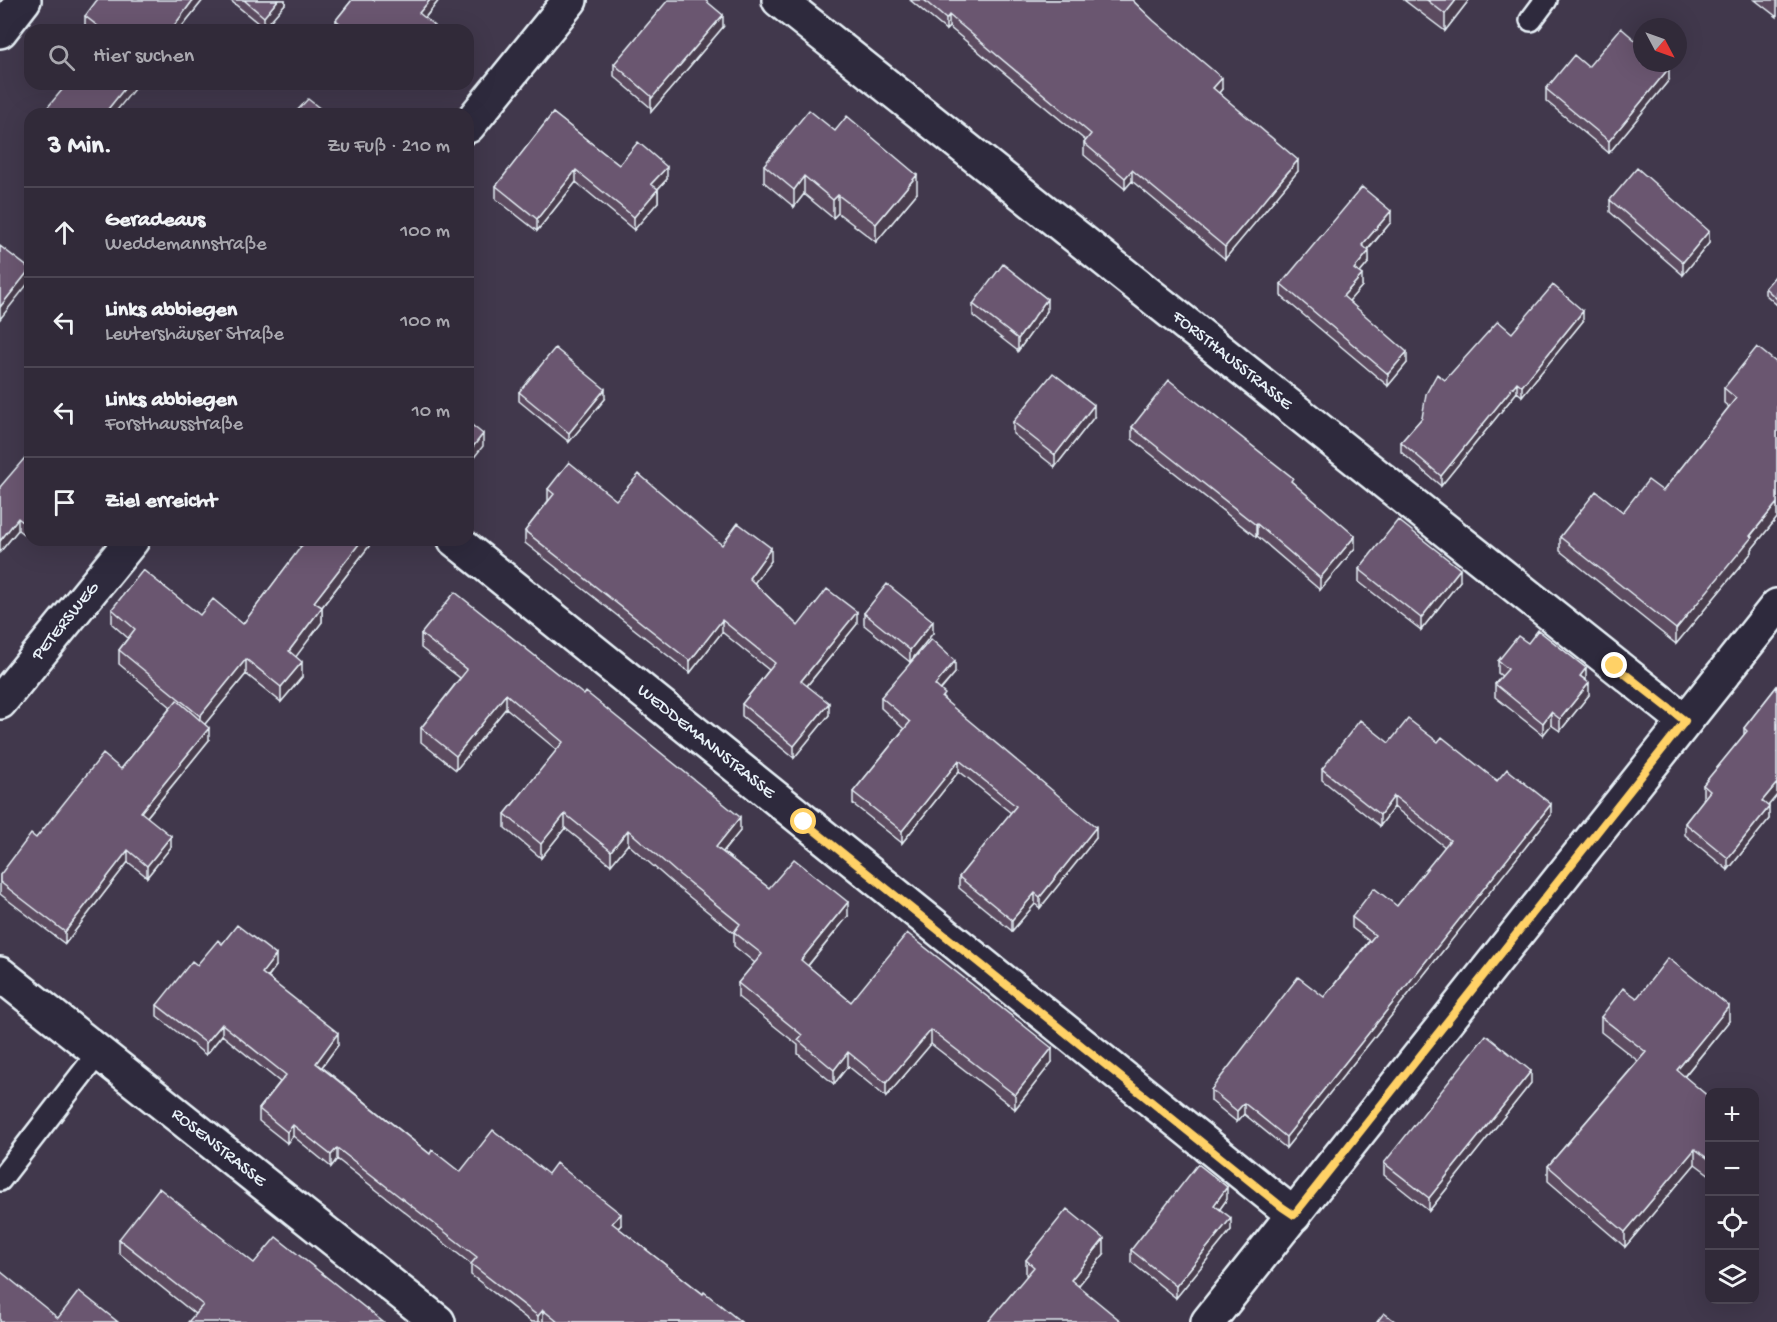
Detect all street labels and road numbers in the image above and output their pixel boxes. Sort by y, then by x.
street label: FORSTHAUSSTRASSE [1167,306,1297,415]
street label: PETERSWEG [27,577,104,666]
street label: WEDDEMANNSTRASSE [633,680,780,804]
street label: ROSENSTRASSE [167,1104,271,1192]

